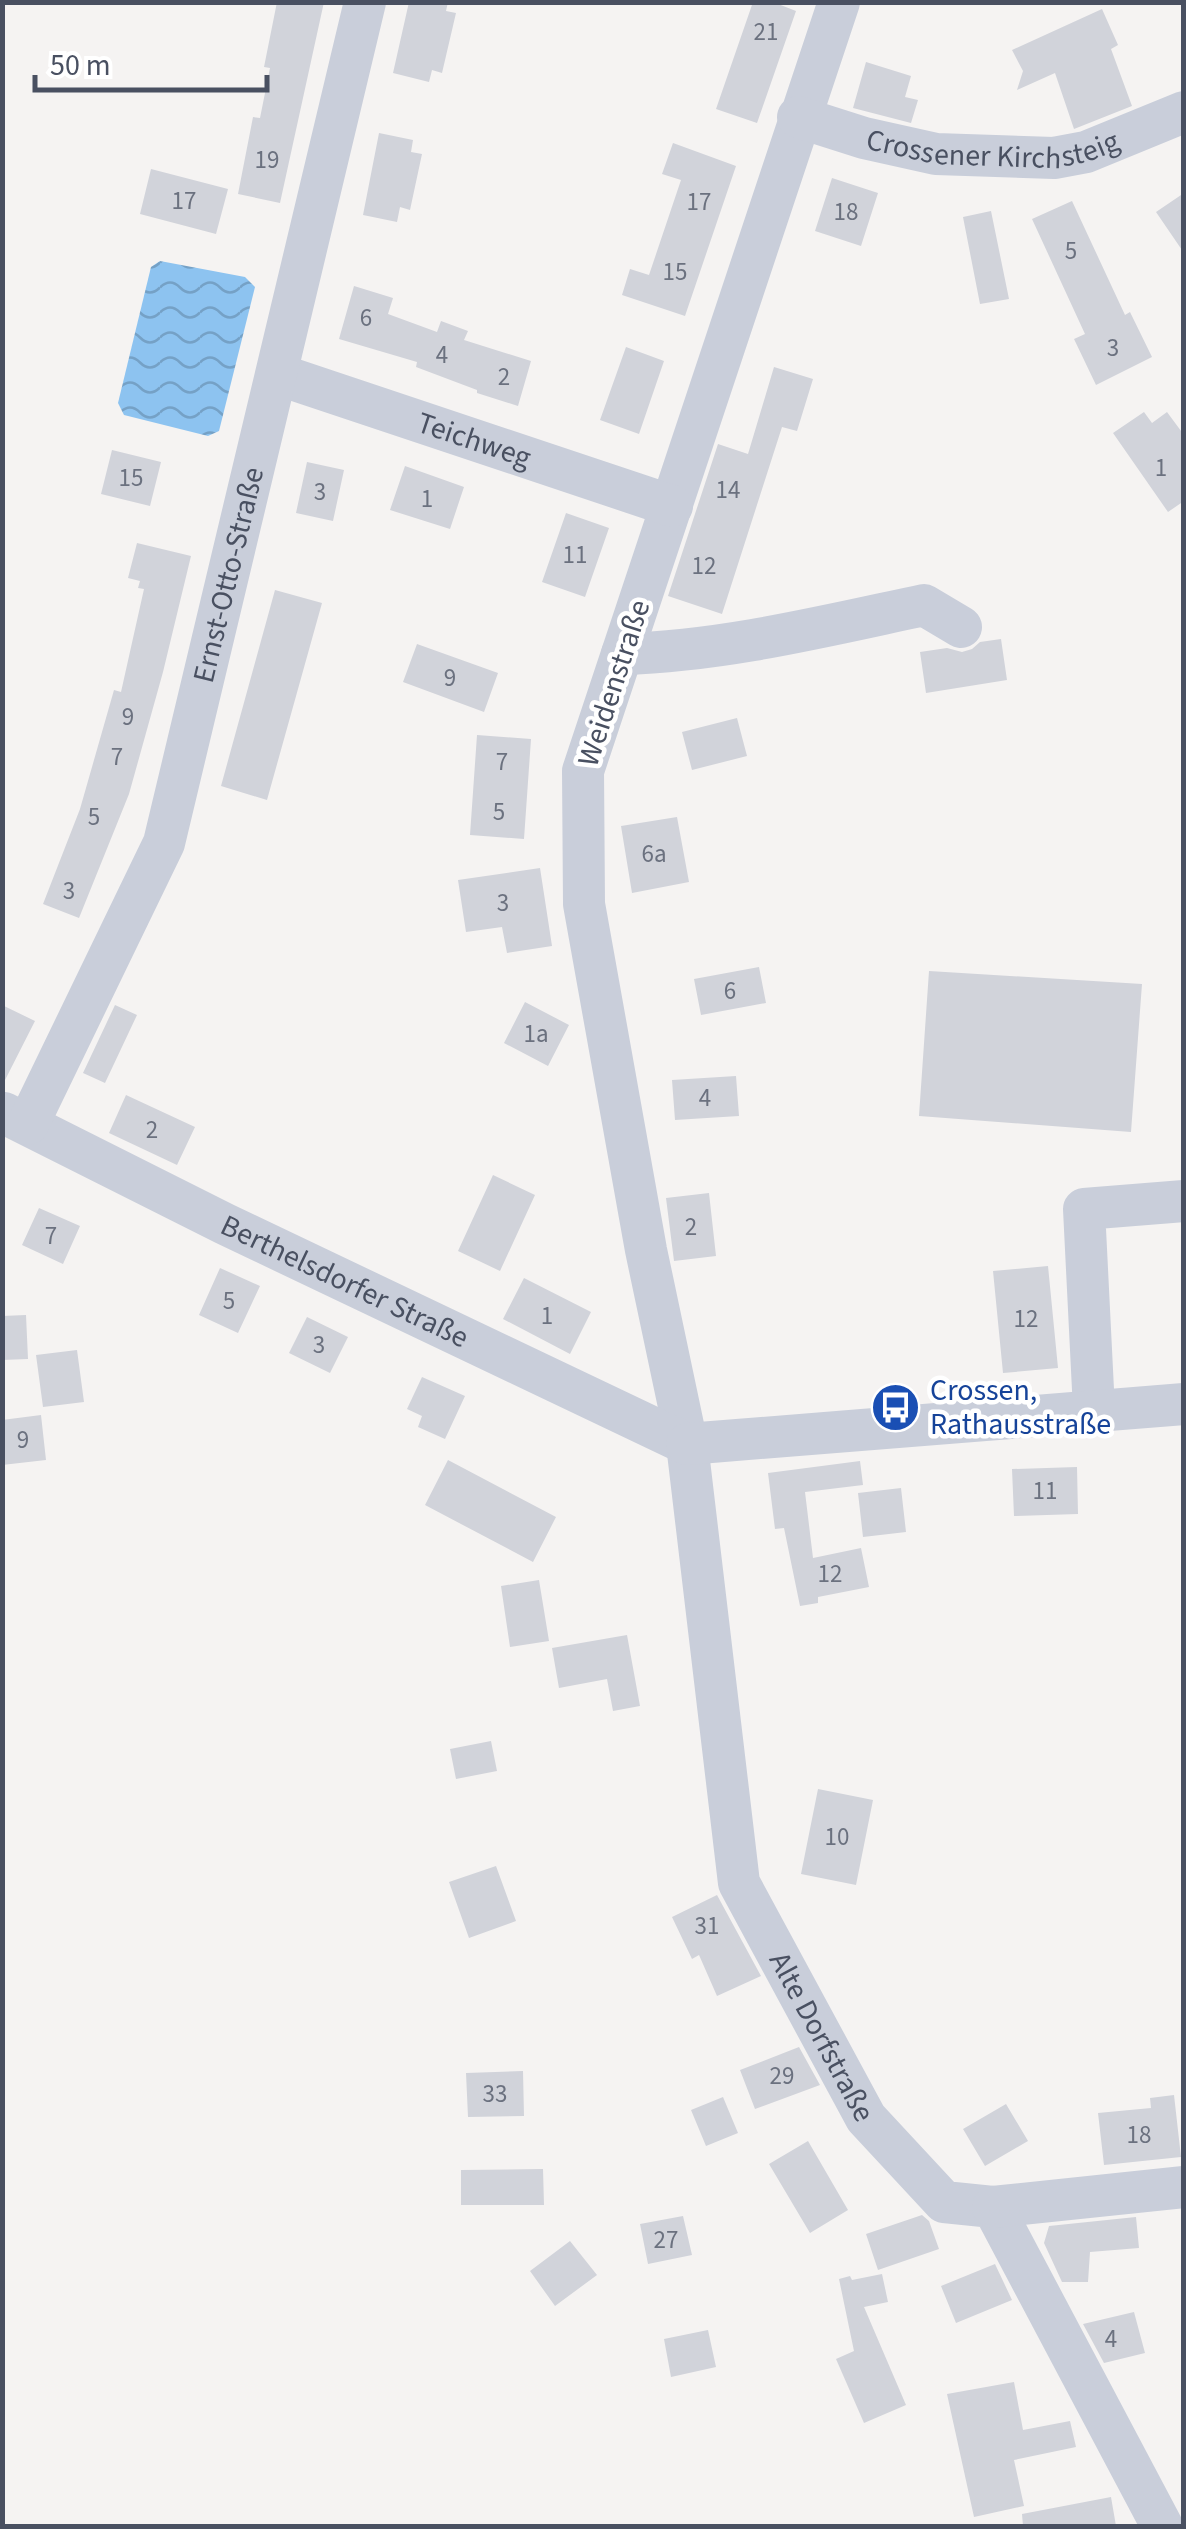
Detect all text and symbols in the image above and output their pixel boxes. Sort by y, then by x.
house number: 21 [754,14,778,50]
scale bar [35,30,268,92]
text: 50 m [50,44,111,87]
street label: Crossener Kirchsteig [862,118,1126,180]
house number: 19 [255,142,279,178]
house number: 17 [172,183,196,219]
house number: 17 [687,184,711,220]
house number: 18 [834,194,858,230]
house number: 5 [1065,233,1077,269]
house number: 15 [663,254,687,290]
house number: 6 [360,300,372,336]
house number: 3 [1107,330,1119,366]
house number: 4 [436,337,448,373]
house number: 2 [498,359,510,395]
street label: Teichweg [412,401,537,479]
house number: 1 [1155,450,1167,486]
house number: 15 [119,460,143,496]
street label: Ernst-Otto-Straße [182,463,275,687]
house number: 14 [716,472,740,508]
house number: 3 [314,474,326,510]
house number: 1 [421,481,433,517]
house number: 11 [563,537,587,573]
house number: 12 [692,548,716,584]
street label: Weidenstraße [567,594,661,772]
house number: 9 [444,660,456,696]
house number: 9 [122,699,134,735]
house number: 7 [111,739,123,775]
house number: 7 [496,744,508,780]
house number: 5 [493,794,505,830]
house number: 5 [88,799,100,835]
house number: 6a [641,836,667,872]
house number: 3 [63,873,75,909]
house number: 3 [497,885,509,921]
house number: 6 [724,973,736,1009]
house number: 1a [523,1016,549,1052]
house number: 4 [699,1080,711,1116]
house number: 2 [146,1112,158,1148]
street label: Berthelsdorfer Straße [214,1204,476,1359]
house number: 2 [685,1209,697,1245]
house number: 7 [45,1218,57,1254]
house number: 5 [223,1283,235,1319]
house number: 1 [541,1298,553,1334]
house number: 12 [1014,1301,1038,1337]
house number: 3 [313,1327,325,1363]
place label: Crossen, Rathausstraße [930,1369,1111,1446]
bus stop icon: Crossen, Rathausstraße [869,1381,921,1433]
house number: 9 [17,1422,29,1458]
house number: 11 [1033,1473,1057,1509]
house number: 12 [818,1556,842,1592]
house number: 10 [825,1819,849,1855]
house number: 31 [695,1908,719,1944]
street label: Alte Dorfstraße [759,1944,886,2129]
house number: 29 [770,2058,794,2094]
house number: 33 [483,2076,507,2112]
house number: 18 [1127,2117,1151,2153]
house number: 27 [654,2222,678,2258]
house number: 4 [1105,2321,1117,2357]

